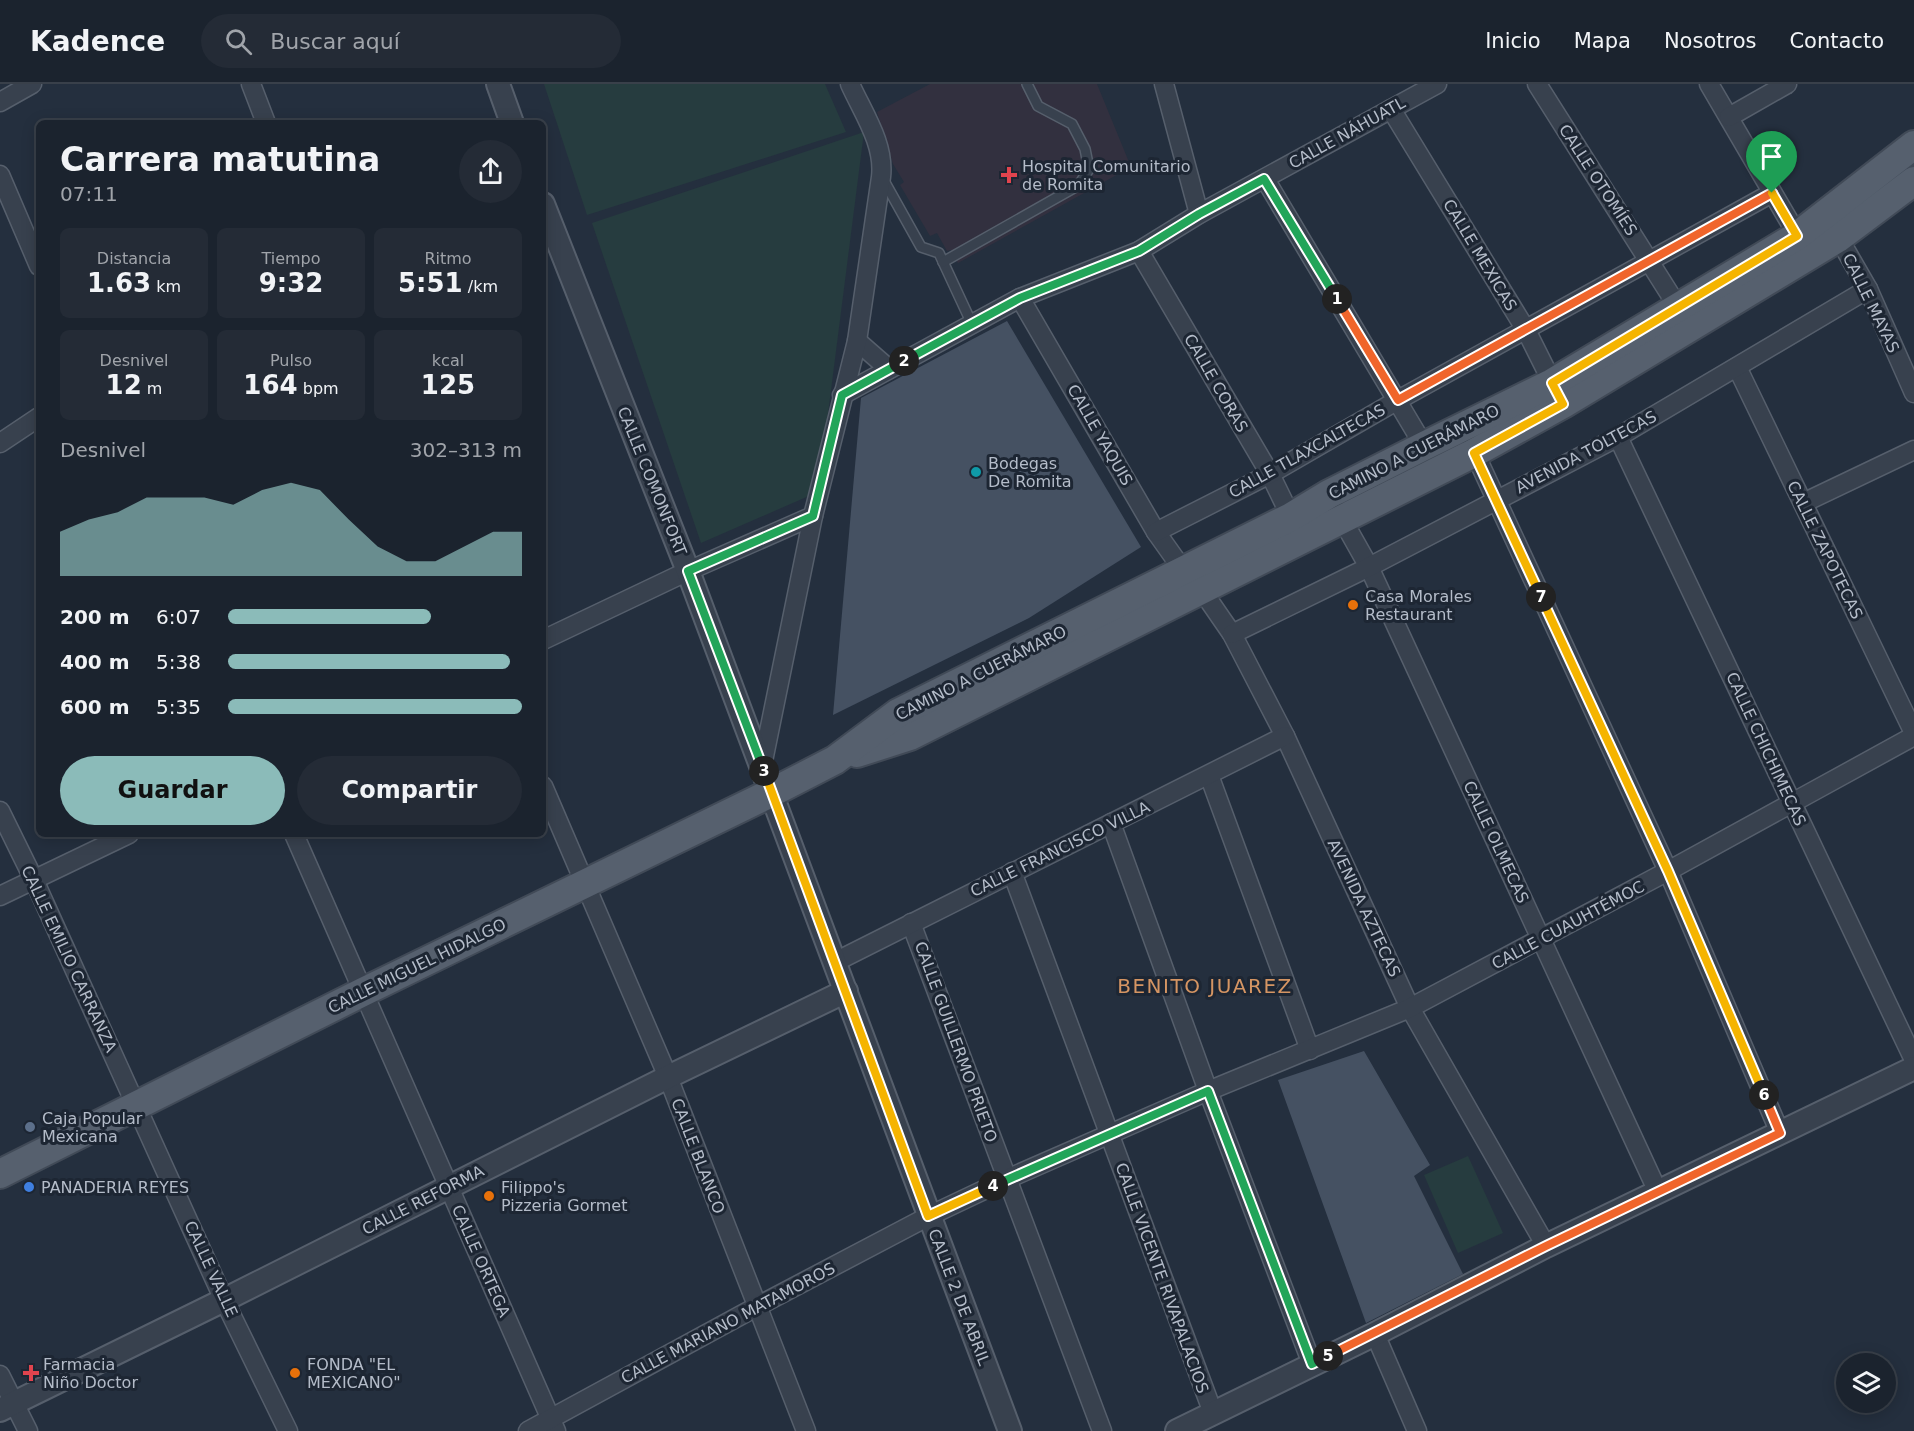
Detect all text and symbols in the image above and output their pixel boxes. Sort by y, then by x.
search box [201,14,621,68]
text: Kadence [30,25,165,58]
icon: search [222,25,255,58]
text: Buscar aquí [270,29,400,54]
text: Inicio [1485,29,1541,53]
text: Mapa [1574,29,1631,53]
text: Nosotros [1664,29,1756,53]
text: Contacto [1789,29,1884,53]
street label: CALLE NÁHUATL [1285,93,1409,173]
street label: CALLE OTOMÍES [1555,121,1641,239]
pin [1746,131,1797,193]
text: Carrera matutina [60,140,380,179]
button: share [459,140,522,203]
icon: arrive [1755,140,1788,173]
place label: Hospital Comunitario de Romita [1022,157,1191,194]
marker: Hospital Comunitario de Romita [1000,166,1018,184]
text: 07:11 [60,182,118,206]
street label: CALLE MEXICAS [1439,196,1521,314]
text: Distancia [97,249,171,268]
text: Tiempo [261,249,321,268]
text: Ritmo [424,249,472,268]
street label: CALLE MAYAS [1839,250,1903,356]
text: 1.63 [87,268,151,298]
text: 9:32 [259,268,323,298]
text: 5:51 [398,268,463,298]
text: km [151,277,181,296]
text: /km [463,277,498,296]
pin: 1 [1322,284,1352,314]
text: 1 [1331,289,1343,308]
street label: CALLE CORAS [1180,330,1252,436]
pin: 2 [889,346,919,376]
text: Desnivel [100,351,168,370]
text: Pulso [270,351,312,370]
text: kcal [432,351,464,370]
text: 2 [898,351,910,370]
text: 12 [106,370,142,400]
text: 164 [243,370,298,400]
text: 125 [421,370,475,400]
text: m [142,379,162,398]
text: bpm [298,379,339,398]
street label: CALLE YAQUIS [1063,381,1137,489]
street label: CALLE TLAXCALTECAS [1225,400,1389,502]
street label: CAMINO A CUERÁMARO [1325,401,1503,503]
street label: CALLE COMONFORT [613,404,691,558]
street label: AVENIDA TOLTECAS [1512,407,1660,497]
text: Desnivel [60,438,146,462]
text: 302–313 m [410,438,522,462]
place label: Bodegas De Romita [988,454,1072,491]
marker: Bodegas De Romita [969,465,983,479]
street label: CALLE ZAPOTECAS [1783,478,1867,622]
pin: 7 [1526,582,1556,612]
place label: Casa Morales Restaurant [1365,587,1472,624]
text: 7 [1535,587,1547,606]
marker: Casa Morales Restaurant [1346,598,1360,612]
text: 200 m [60,605,130,629]
text: 6:07 [156,605,201,629]
street label: CAMINO A CUERÁMARO [892,622,1070,724]
text: 400 m [60,650,130,674]
text: 5:38 [156,650,201,674]
street label: CALLE CHICHIMECAS [1722,669,1810,829]
text: 600 m [60,695,130,719]
text: 5:35 [156,695,201,719]
button: Guardar [60,756,285,825]
button: Compartir [297,756,522,825]
pin: 3 [749,756,779,786]
text: 3 [758,761,770,780]
street label: CALLE OLMECAS [1459,778,1533,906]
street label: CALLE FRANCISCO VILLA [967,797,1153,901]
street label: AVENIDA AZTECAS [1324,836,1404,980]
street label: CALLE EMILIO CARRANZA [17,863,121,1055]
street label: CALLE CUAUHTÉMOC [1488,877,1648,973]
street label: CALLE MIGUEL HIDALGO [325,915,509,1017]
street label: CALLE GUILLERMO PRIETO [911,939,1001,1145]
district label: BENITO JUAREZ [1117,974,1293,998]
pin: 6 [1749,1080,1779,1110]
text: 6 [1758,1085,1770,1104]
street label: CALLE BLANCO [667,1096,729,1216]
place label: Caja Popular Mexicana [42,1109,143,1146]
marker: Caja Popular Mexicana [23,1120,37,1134]
street label: CALLE VICENTE RIVAPALACIOS [1111,1160,1213,1396]
street label: CALLE REFORMA [359,1161,487,1239]
pin: 4 [978,1171,1008,1201]
text: 4 [987,1176,999,1195]
place label: PANADERIA REYES [41,1178,189,1197]
place label: Filippo's Pizzeria Gormet [501,1178,627,1215]
marker: PANADERIA REYES [22,1180,36,1194]
marker: Filippo's Pizzeria Gormet [482,1189,496,1203]
street label: CALLE ORTEGA [448,1202,514,1320]
street label: CALLE VALLE [180,1218,242,1320]
street label: CALLE 2 DE ABRIL [924,1226,994,1368]
street label: CALLE MARIANO MATAMOROS [618,1258,838,1388]
pin: 5 [1313,1341,1343,1371]
text: 5 [1322,1346,1334,1365]
map controls [1836,1353,1896,1413]
button: layers [1836,1353,1896,1413]
place label: Farmacia Niño Doctor [43,1355,138,1392]
place label: FONDA "EL MEXICANO" [307,1355,401,1392]
marker: Farmacia Niño Doctor [24,1366,38,1380]
marker: FONDA "EL MEXICANO" [288,1366,302,1380]

